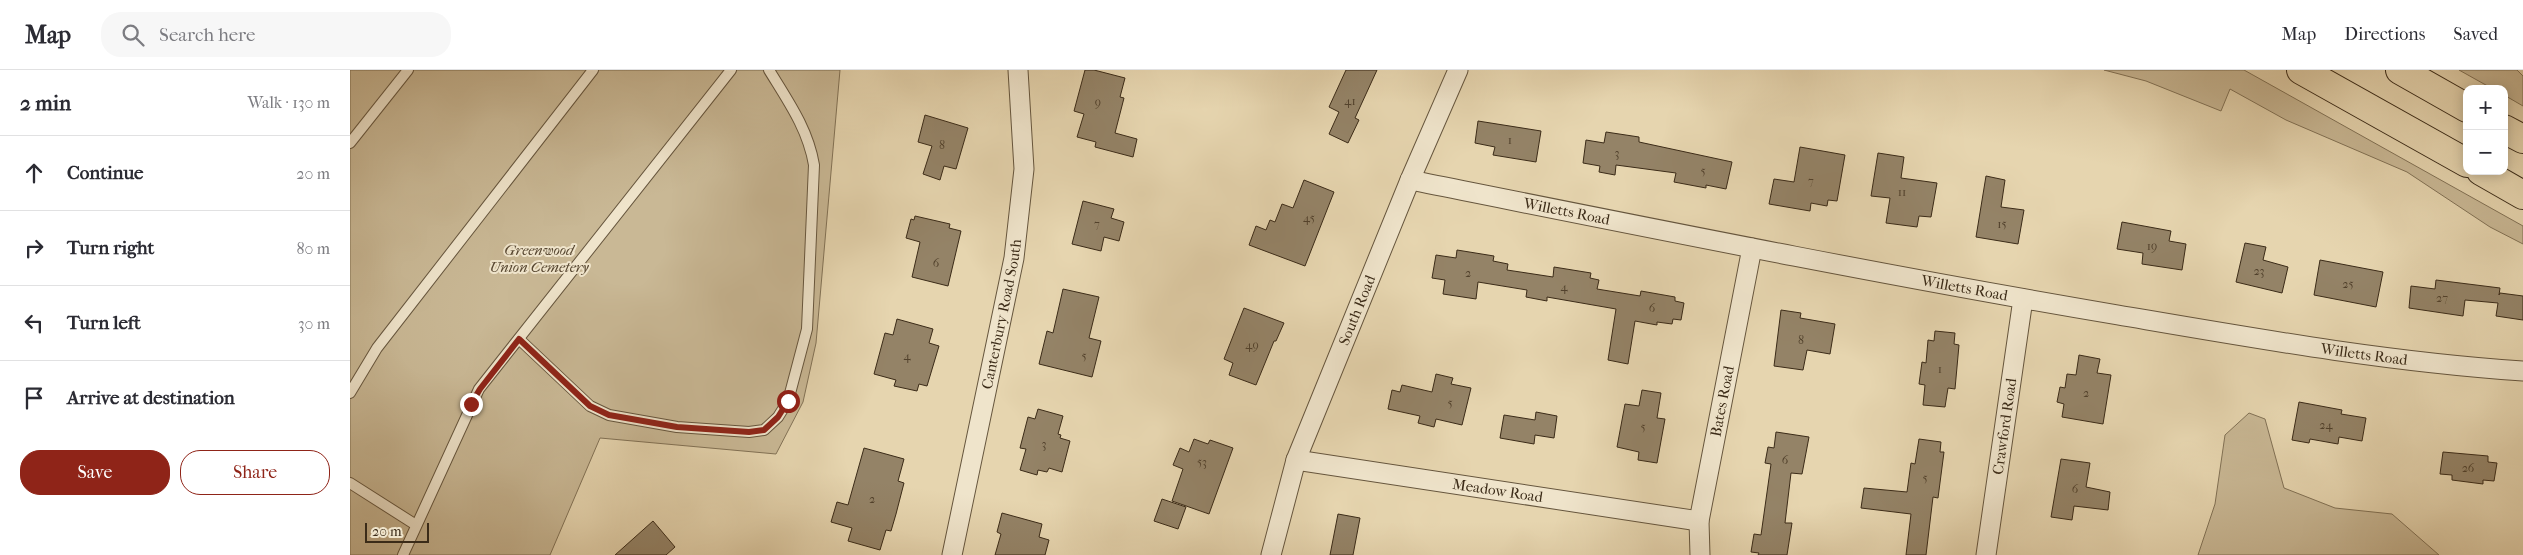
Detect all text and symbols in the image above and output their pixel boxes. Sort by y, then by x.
search box [101,12,451,57]
text: Map [25,21,71,49]
icon: search [119,21,147,49]
text: Search here [159,24,255,46]
text: Map [2282,24,2316,45]
text: Directions [2344,24,2425,45]
text: Saved [2453,24,2498,45]
map controls [2463,85,2508,175]
button: + [2463,85,2508,130]
text: 2 min [20,91,71,115]
text: Walk · 130 m [247,93,330,112]
house number: 41 [1344,94,1356,108]
house number: 9 [1095,95,1101,109]
button: − [2463,130,2508,175]
house number: 1 [1508,133,1512,147]
house number: 8 [939,138,945,152]
house number: 3 [1615,146,1620,160]
icon: ahead [20,159,48,187]
text: Continue [67,162,143,184]
text: 20 m [296,164,330,183]
house number: 5 [1700,164,1706,178]
house number: 7 [1808,174,1814,188]
house number: 11 [1898,185,1906,199]
street label: Willetts Road [1521,194,1612,229]
house number: 45 [1303,211,1315,225]
house number: 7 [1094,217,1100,231]
house number: 15 [1997,217,2007,231]
icon: right [20,234,48,262]
text: Turn right [67,237,154,259]
street label: Canterbury Road South [978,238,1025,391]
text: 80 m [296,239,330,258]
house number: 19 [2147,239,2157,253]
park label: Greenwood Union Cemetery [489,241,589,276]
house number: 6 [933,256,940,270]
house number: 23 [2253,264,2265,278]
house number: 2 [1465,266,1471,280]
street label: Willetts Road [1919,271,2010,305]
street label: South Road [1335,272,1380,348]
house number: 25 [2342,277,2354,291]
house number: 4 [1560,280,1568,294]
house number: 27 [2436,291,2448,305]
house number: 6 [1649,301,1656,315]
icon: left [20,309,48,337]
text: Turn left [67,312,141,334]
text: 30 m [298,314,330,333]
house number: 8 [1798,333,1804,347]
house number: 49 [1245,338,1259,352]
street label: Willetts Road [2318,339,2409,369]
house number: 4 [903,349,911,363]
house number: 5 [1081,349,1087,363]
house number: 1 [1938,362,1942,376]
street label: Bates Road [1707,364,1738,438]
street label: Crawford Road [1989,376,2021,476]
icon: arrive [20,384,48,412]
house number: 2 [2083,386,2089,400]
text: Arrive at destination [67,387,235,409]
route start [777,390,800,413]
route end [460,393,483,416]
house number: 5 [1447,396,1453,410]
house number: 24 [2319,418,2334,432]
house number: 5 [1640,420,1646,434]
house number: 3 [1042,437,1047,451]
button: Save [20,450,170,495]
button: Share [180,450,330,495]
house number: 6 [1782,453,1789,467]
house number: 53 [1197,455,1207,469]
house number: 26 [2462,461,2475,475]
house number: 5 [1922,471,1928,485]
street label: Meadow Road [1451,475,1545,506]
house number: 6 [2072,482,2079,496]
house number: 2 [869,492,875,506]
scale bar [365,520,429,543]
text: 20 m [372,523,402,540]

